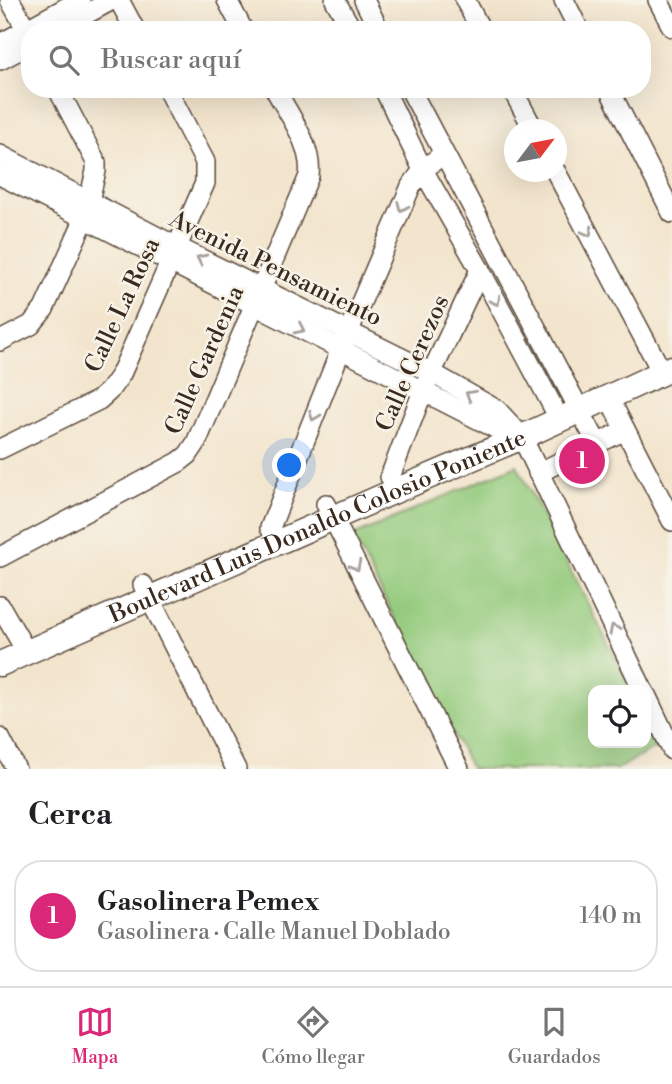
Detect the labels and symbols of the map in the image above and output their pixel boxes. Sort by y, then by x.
north arrow [504,119,567,182]
one-way arrow [396,199,410,212]
street label: Avenida Pensamiento [163,204,387,333]
one-way arrow [580,225,593,237]
street label: Calle La Rosa [79,232,168,378]
one-way arrow [196,253,208,267]
street label: Calle Gardenia [159,280,252,440]
street label: Calle Cerezos [369,290,456,436]
one-way arrow [488,294,502,306]
one-way arrow [293,321,305,335]
one-way arrow [465,390,477,403]
one-way arrow [309,410,323,422]
street label: Boulevard Luis Donaldo Colosio Poniente [104,423,531,631]
pin: 1 [559,435,605,487]
your location [272,448,306,482]
one-way arrow [348,559,362,571]
one-way arrow [608,624,622,636]

